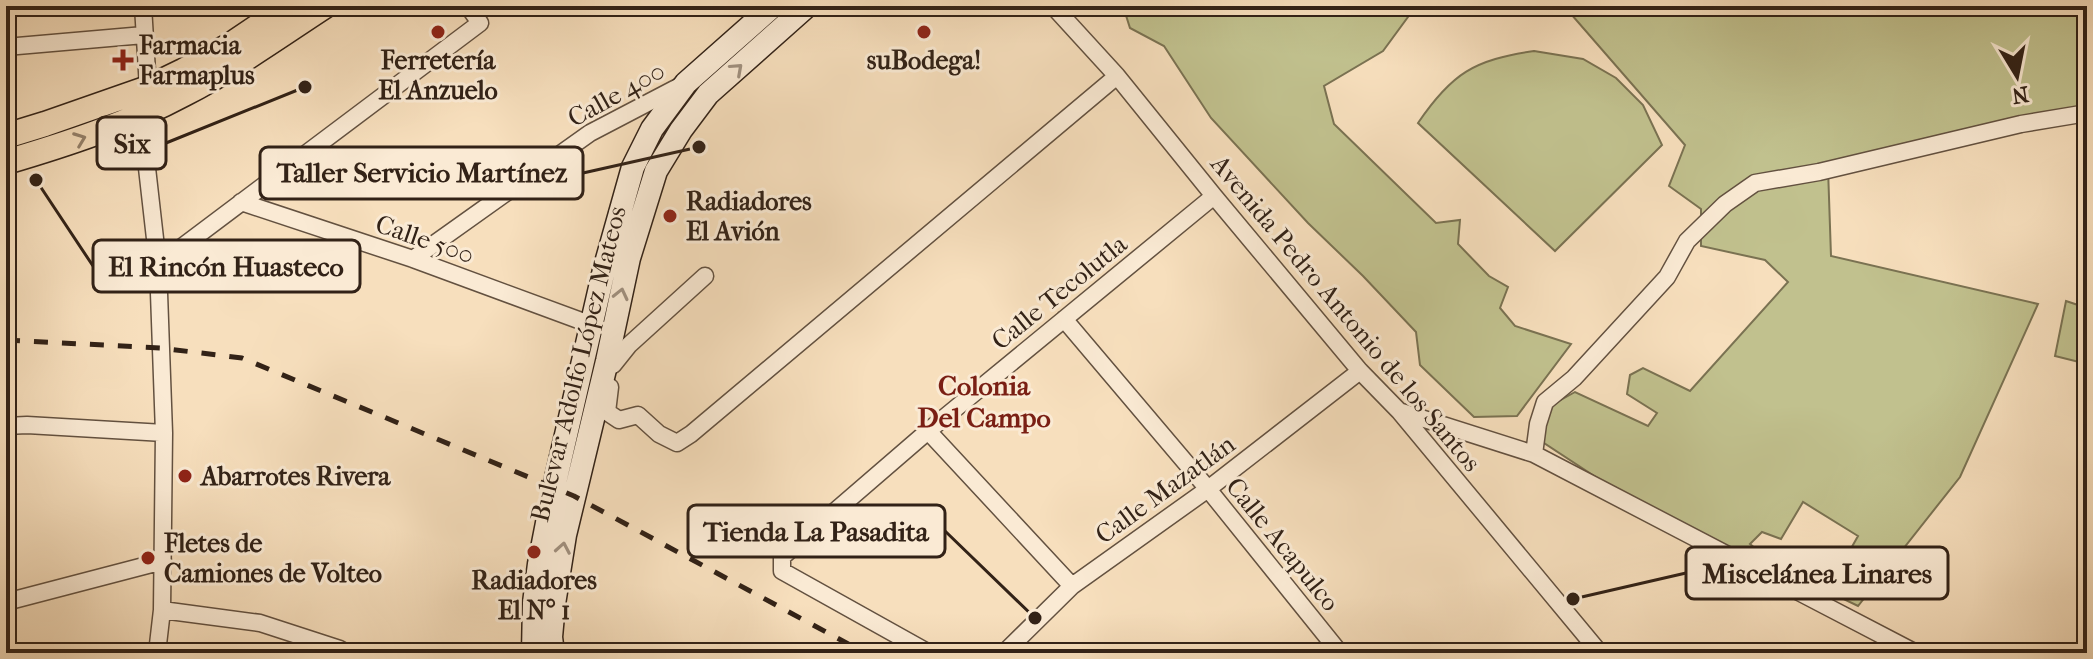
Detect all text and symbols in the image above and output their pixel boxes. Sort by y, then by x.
marker: Ferretería El Anzuelo [429,23,447,41]
marker: suBodega! [915,23,933,41]
place label: Farmacia Farmaplus [138,30,255,91]
north arrow [1977,36,2057,116]
place label: Ferretería El Anzuelo [378,45,498,106]
place label: suBodega! [867,45,981,76]
marker: Farmacia Farmaplus [114,51,132,69]
street label: Calle 400 [562,55,670,134]
one-way arrow [727,64,742,78]
text: N [2010,80,2031,109]
callout: Six [97,117,166,169]
text: Six [113,127,151,160]
one-way arrow [72,132,86,149]
callout: Taller Servicio Martínez [260,147,583,199]
street label: Avenida Pedro Antonio de los Santos [1203,148,1487,478]
text: Taller Servicio Martínez [276,156,568,189]
place label: Radiadores El Avión [686,186,812,247]
street label: Bulevar Adolfo López Mateos [524,203,633,525]
marker: Radiadores El Avión [661,207,679,225]
street label: Calle 500 [372,208,478,271]
street label: Calle Tecolutla [985,228,1134,356]
callout: El Rincón Huasteco [93,240,360,292]
text: El Rincón Huasteco [108,250,344,283]
one-way arrow [612,288,629,302]
district label: Colonia Del Campo [917,369,1051,434]
street label: Calle Mazatlán [1089,428,1241,550]
place label: Abarrotes Rivera [199,461,391,492]
marker: Abarrotes Rivera [176,467,194,485]
street label: Calle Acapulco [1219,471,1346,617]
callout: Tienda La Pasadita [688,505,945,557]
text: Tienda La Pasadita [702,515,930,548]
place label: Fletes de Camiones de Volteo [163,528,382,589]
one-way arrow [553,541,570,555]
marker: Radiadores El N° 1 [525,543,543,561]
callout: Miscelánea Linares [1686,547,1948,599]
marker: Fletes de Camiones de Volteo [139,549,157,567]
text: Miscelánea Linares [1702,557,1932,590]
place label: Radiadores El N° 1 [471,565,597,626]

